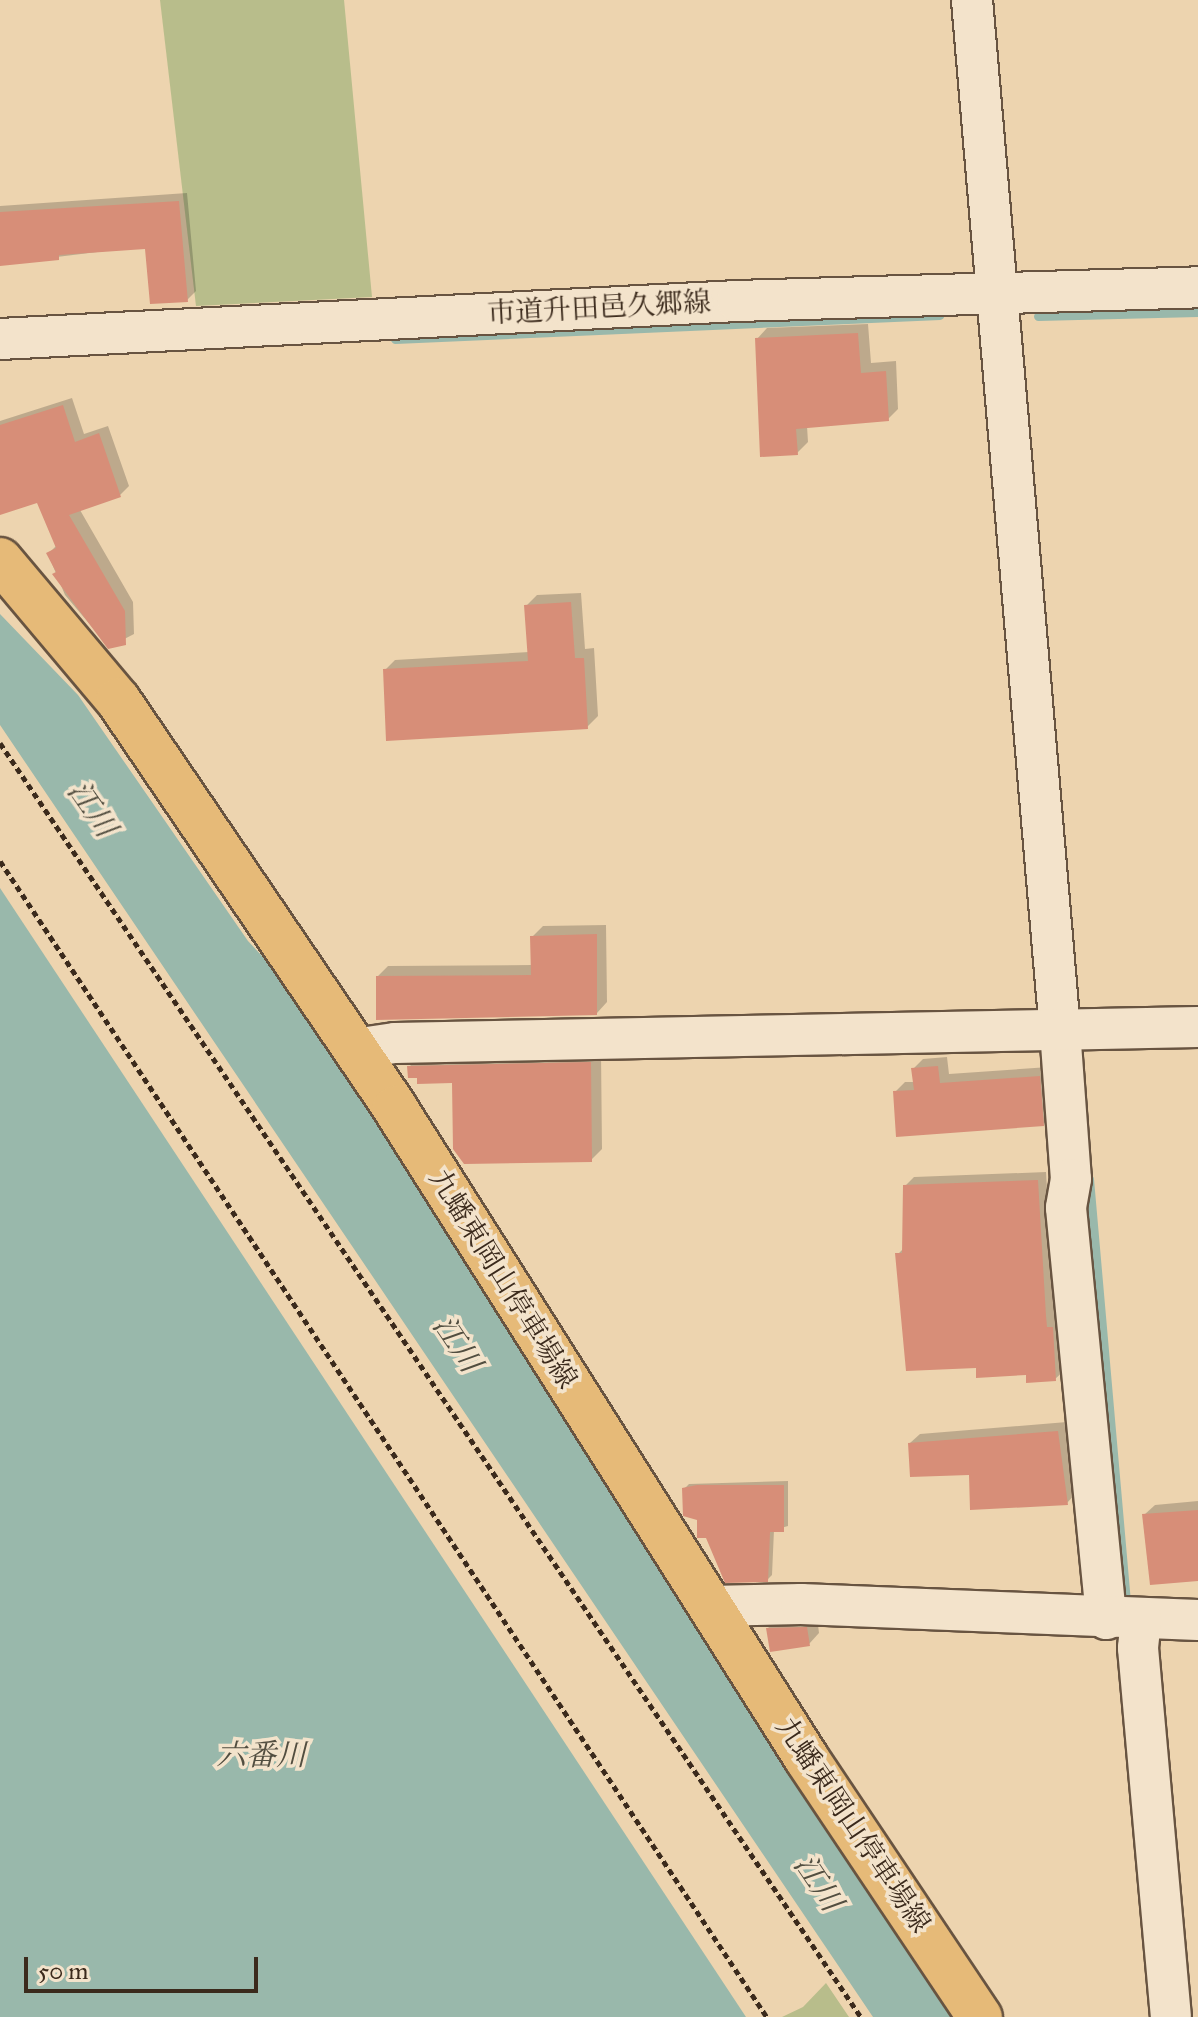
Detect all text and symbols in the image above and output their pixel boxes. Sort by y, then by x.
street label: 市道升田邑久郷線 [486,285,712,331]
water label: 江川 [60,774,124,844]
street label: 九蟠東岡山停車場線 [422,1163,584,1395]
water label: 江川 [425,1309,489,1379]
street label: 九蟠東岡山停車場線 [769,1711,937,1939]
water label: 六番川 [216,1737,306,1773]
water label: 江川 [786,1848,850,1918]
scale bar [28,1941,262,1991]
text: 50 m [38,1956,88,1986]

